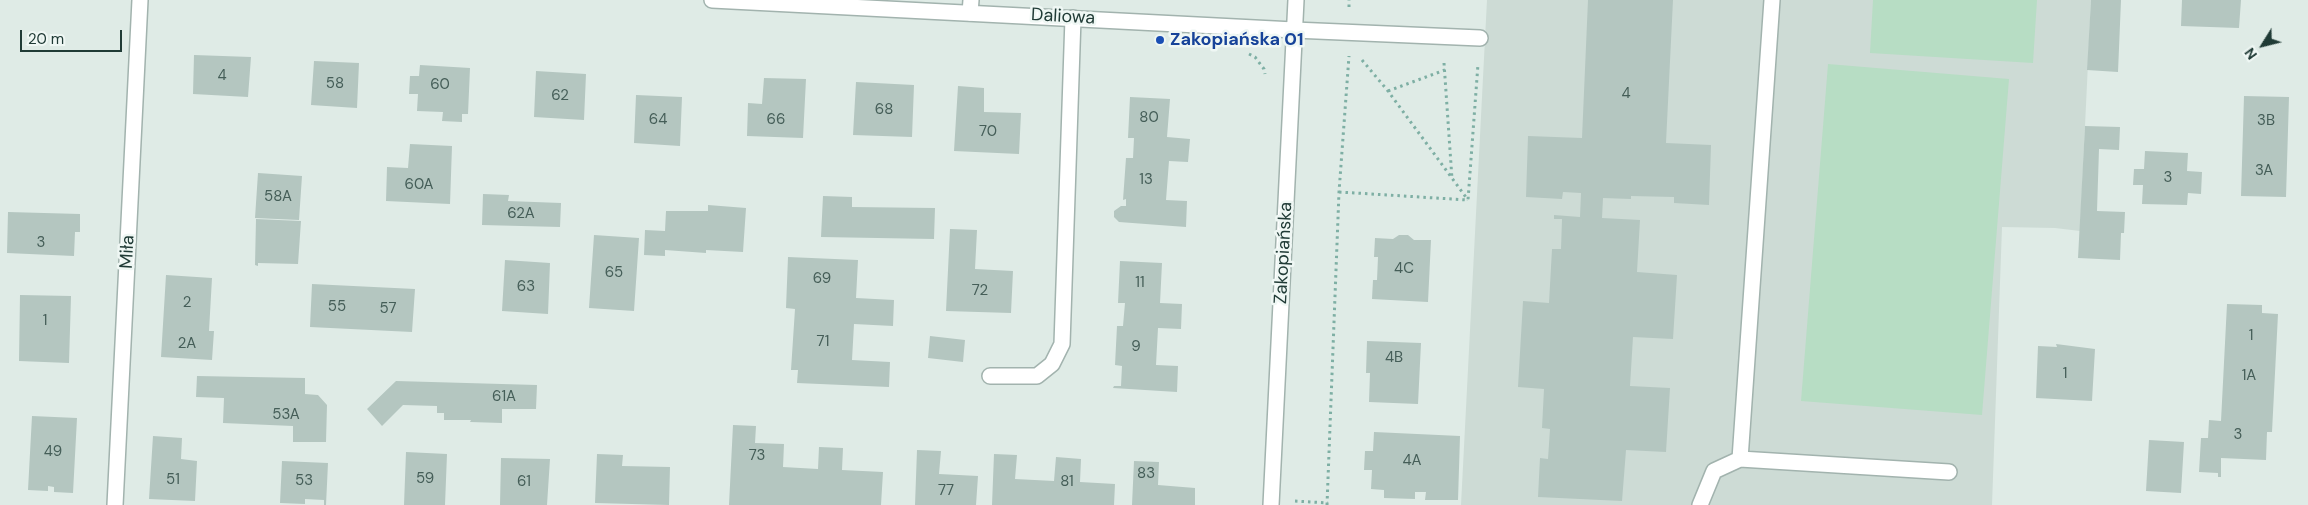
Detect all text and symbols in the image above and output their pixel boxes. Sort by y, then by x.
street label: Daliowa [1030,5,1096,29]
scale bar [22,20,125,52]
north arrow [2238,20,2288,70]
text: 20 m [28,29,64,49]
place label: Zakopiańska 01 [1170,29,1304,51]
marker: Zakopiańska 01 [1154,34,1166,46]
text: N [2241,44,2261,63]
house number: 4 [217,67,227,85]
house number: 58 [326,75,344,93]
house number: 60 [430,76,450,94]
house number: 4 [1621,85,1631,103]
house number: 62 [551,87,569,105]
house number: 68 [875,101,893,119]
house number: 80 [1139,109,1159,127]
house number: 64 [649,111,667,129]
house number: 66 [767,111,785,129]
house number: 3B [2257,112,2275,130]
house number: 70 [979,123,997,141]
house number: 3A [2255,162,2273,180]
house number: 3 [2164,169,2172,187]
house number: 13 [1139,171,1153,189]
house number: 60A [404,176,434,194]
house number: 58A [264,188,292,206]
street label: Zakopiańska [1271,201,1297,305]
house number: 62A [507,205,535,223]
house number: 3 [37,234,45,252]
street label: Miła [116,235,140,269]
house number: 4C [1394,260,1414,278]
house number: 65 [605,264,623,282]
house number: 69 [813,270,831,288]
house number: 11 [1135,274,1145,292]
house number: 63 [517,278,535,296]
house number: 72 [972,282,988,300]
house number: 2 [183,294,191,312]
house number: 55 [328,298,346,316]
house number: 57 [380,300,396,318]
house number: 1 [43,312,47,330]
house number: 1 [2249,327,2253,345]
house number: 71 [817,333,829,351]
house number: 2A [178,335,196,353]
house number: 9 [1131,338,1141,356]
house number: 4B [1385,349,1403,367]
house number: 1 [2063,365,2067,383]
house number: 1A [2242,367,2256,385]
house number: 61A [492,388,516,406]
house number: 53A [272,406,300,424]
house number: 3 [2234,426,2242,444]
house number: 49 [44,443,62,461]
house number: 73 [749,447,765,465]
house number: 4A [1402,452,1422,470]
house number: 83 [1137,465,1155,483]
house number: 59 [416,470,434,488]
house number: 51 [166,471,180,489]
house number: 53 [295,472,313,490]
house number: 61 [517,473,531,491]
house number: 81 [1060,473,1074,491]
house number: 77 [938,482,954,500]

